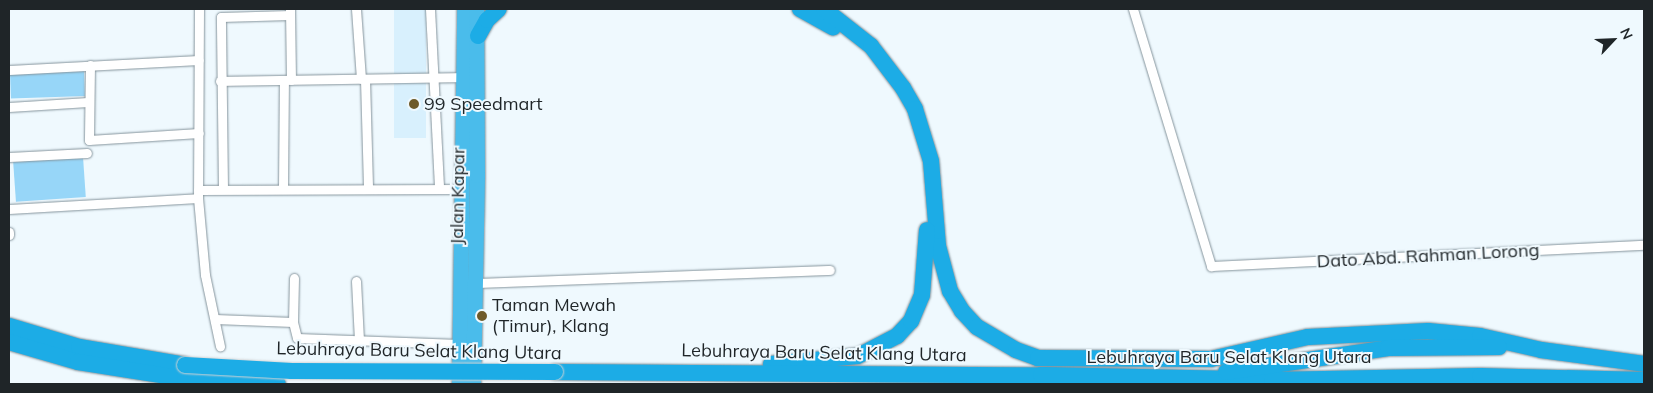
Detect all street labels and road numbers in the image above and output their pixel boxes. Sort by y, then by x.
street label: Jalan Kapar [446,147,470,245]
street label: Dato Abd. Rahman Lorong [1316,239,1540,273]
street label: Lebuhraya Baru Selat Klang Utara [276,338,562,364]
street label: Lebuhraya Baru Selat Klang Utara [681,340,967,366]
street label: Lebuhraya Baru Selat Klang Utara [1086,346,1372,368]

